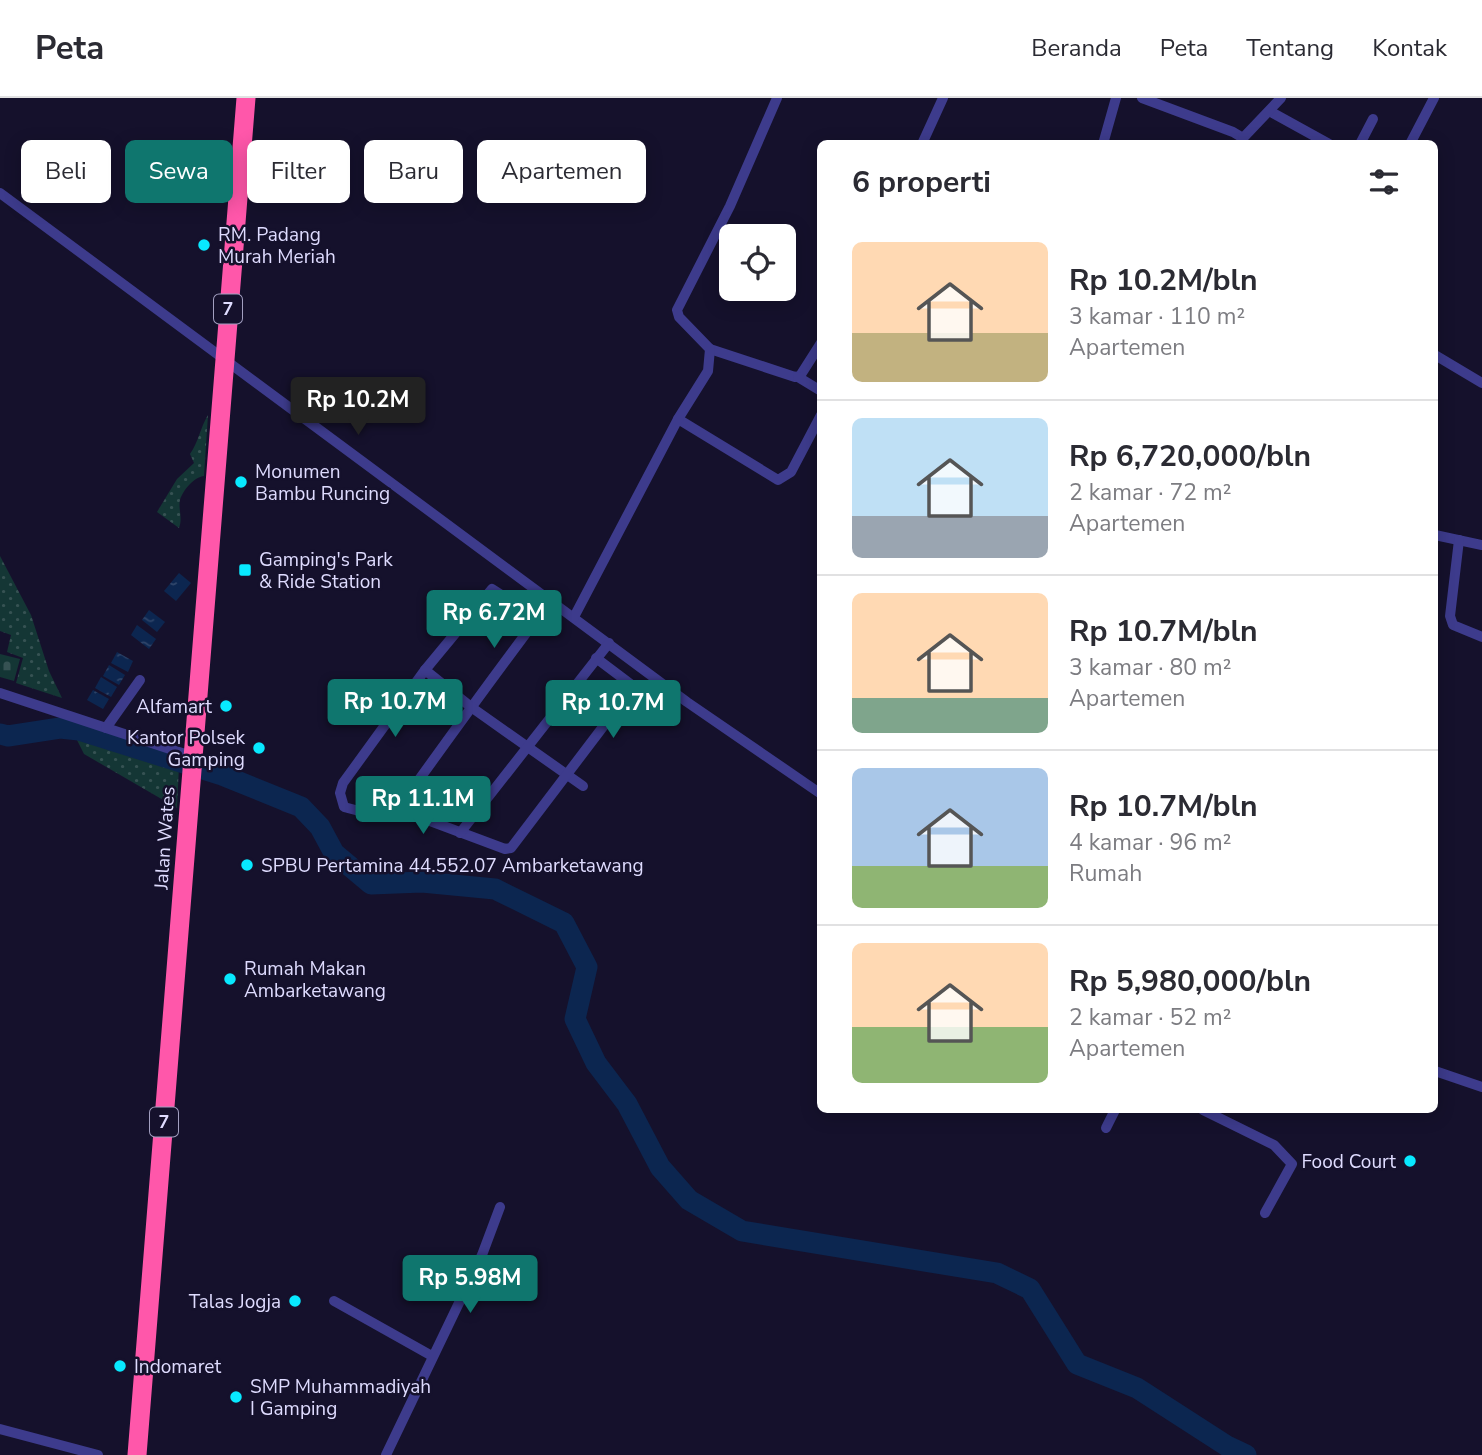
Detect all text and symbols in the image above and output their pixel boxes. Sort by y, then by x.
text: Peta [35,26,104,71]
text: Beranda [1031,32,1122,64]
text: Peta [1160,32,1208,64]
text: Tentang [1246,32,1334,64]
text: Kontak [1372,32,1447,64]
chip: Beli [21,140,111,203]
chip: Sewa [125,140,233,203]
chip: Filter [247,140,350,203]
chip: Baru [364,140,463,203]
chip: Apartemen [477,140,646,203]
text: 6 properti [852,162,991,203]
icon: filters [1365,163,1403,201]
place label: RM. Padang Murah Meriah [218,222,336,270]
map controls [719,224,796,301]
button: locate [719,224,796,301]
marker: RM. Padang Murah Meriah [196,237,212,253]
text: Rp 10.2M/bln [1069,260,1258,301]
icon: home [908,270,992,354]
road number: 7 [214,294,242,324]
text: 3 kamar · 110 m² [1069,301,1245,332]
text: Apartemen [1069,332,1185,363]
pin: Rp 10.2M [286,378,430,437]
text: Rp 10.2M [307,384,409,415]
text: Rp 6,720,000/bln [1069,436,1311,477]
icon: home [908,446,992,530]
place label: Monumen Bambu Runcing [255,459,390,507]
marker: Monumen Bambu Runcing [233,474,249,490]
text: 2 kamar · 72 m² [1069,477,1231,508]
text: Apartemen [1069,508,1185,539]
place label: Gamping's Park & Ride Station [259,547,393,595]
marker: Gamping's Park & Ride Station [237,562,253,578]
pin: Rp 6.72M [422,590,566,650]
text: Rp 6.72M [443,597,545,628]
text: Rp 10.7M/bln [1069,611,1258,652]
icon: home [908,621,992,705]
text: 3 kamar · 80 m² [1069,652,1231,683]
pin: Rp 10.7M [323,680,467,739]
pin: Rp 10.7M [541,680,685,740]
text: Apartemen [1069,683,1185,714]
text: Rp 10.7M [344,686,446,717]
text: Rp 10.7M [562,687,664,718]
place label: Alfamart [136,694,212,720]
marker: Alfamart [218,698,234,714]
place label: Kantor Polsek Gamping [127,725,245,773]
marker: Kantor Polsek Gamping [251,740,267,756]
pin: Rp 11.1M [351,776,495,836]
text: Rp 11.1M [372,783,474,814]
street label: Jalan Wates [148,786,182,891]
text: Rp 10.7M/bln [1069,786,1258,827]
icon: home [908,796,992,880]
text: 4 kamar · 96 m² [1069,827,1231,858]
place label: SPBU Pertamina 44.552.07 Ambarketawang [261,853,644,879]
marker: SPBU Pertamina 44.552.07 Ambarketawang [239,857,255,873]
text: Rumah [1069,858,1142,889]
place label: Rumah Makan Ambarketawang [244,956,386,1004]
text: Rp 5,980,000/bln [1069,961,1311,1002]
marker: Rumah Makan Ambarketawang [222,971,238,987]
icon: home [908,971,992,1055]
text: 2 kamar · 52 m² [1069,1002,1231,1033]
text: Apartemen [1069,1033,1185,1064]
road number: 7 [150,1107,178,1136]
place label: Food Court [1302,1149,1396,1175]
marker: Food Court [1402,1153,1418,1169]
pin: Rp 5.98M [398,1256,542,1315]
text: Rp 5.98M [419,1262,521,1293]
place label: Talas Jogja [189,1289,281,1315]
marker: Talas Jogja [287,1293,303,1309]
place label: Indomaret [134,1354,221,1380]
marker: Indomaret [112,1358,128,1374]
place label: SMP Muhammadiyah I Gamping [250,1374,431,1422]
marker: SMP Muhammadiyah I Gamping [228,1389,244,1405]

